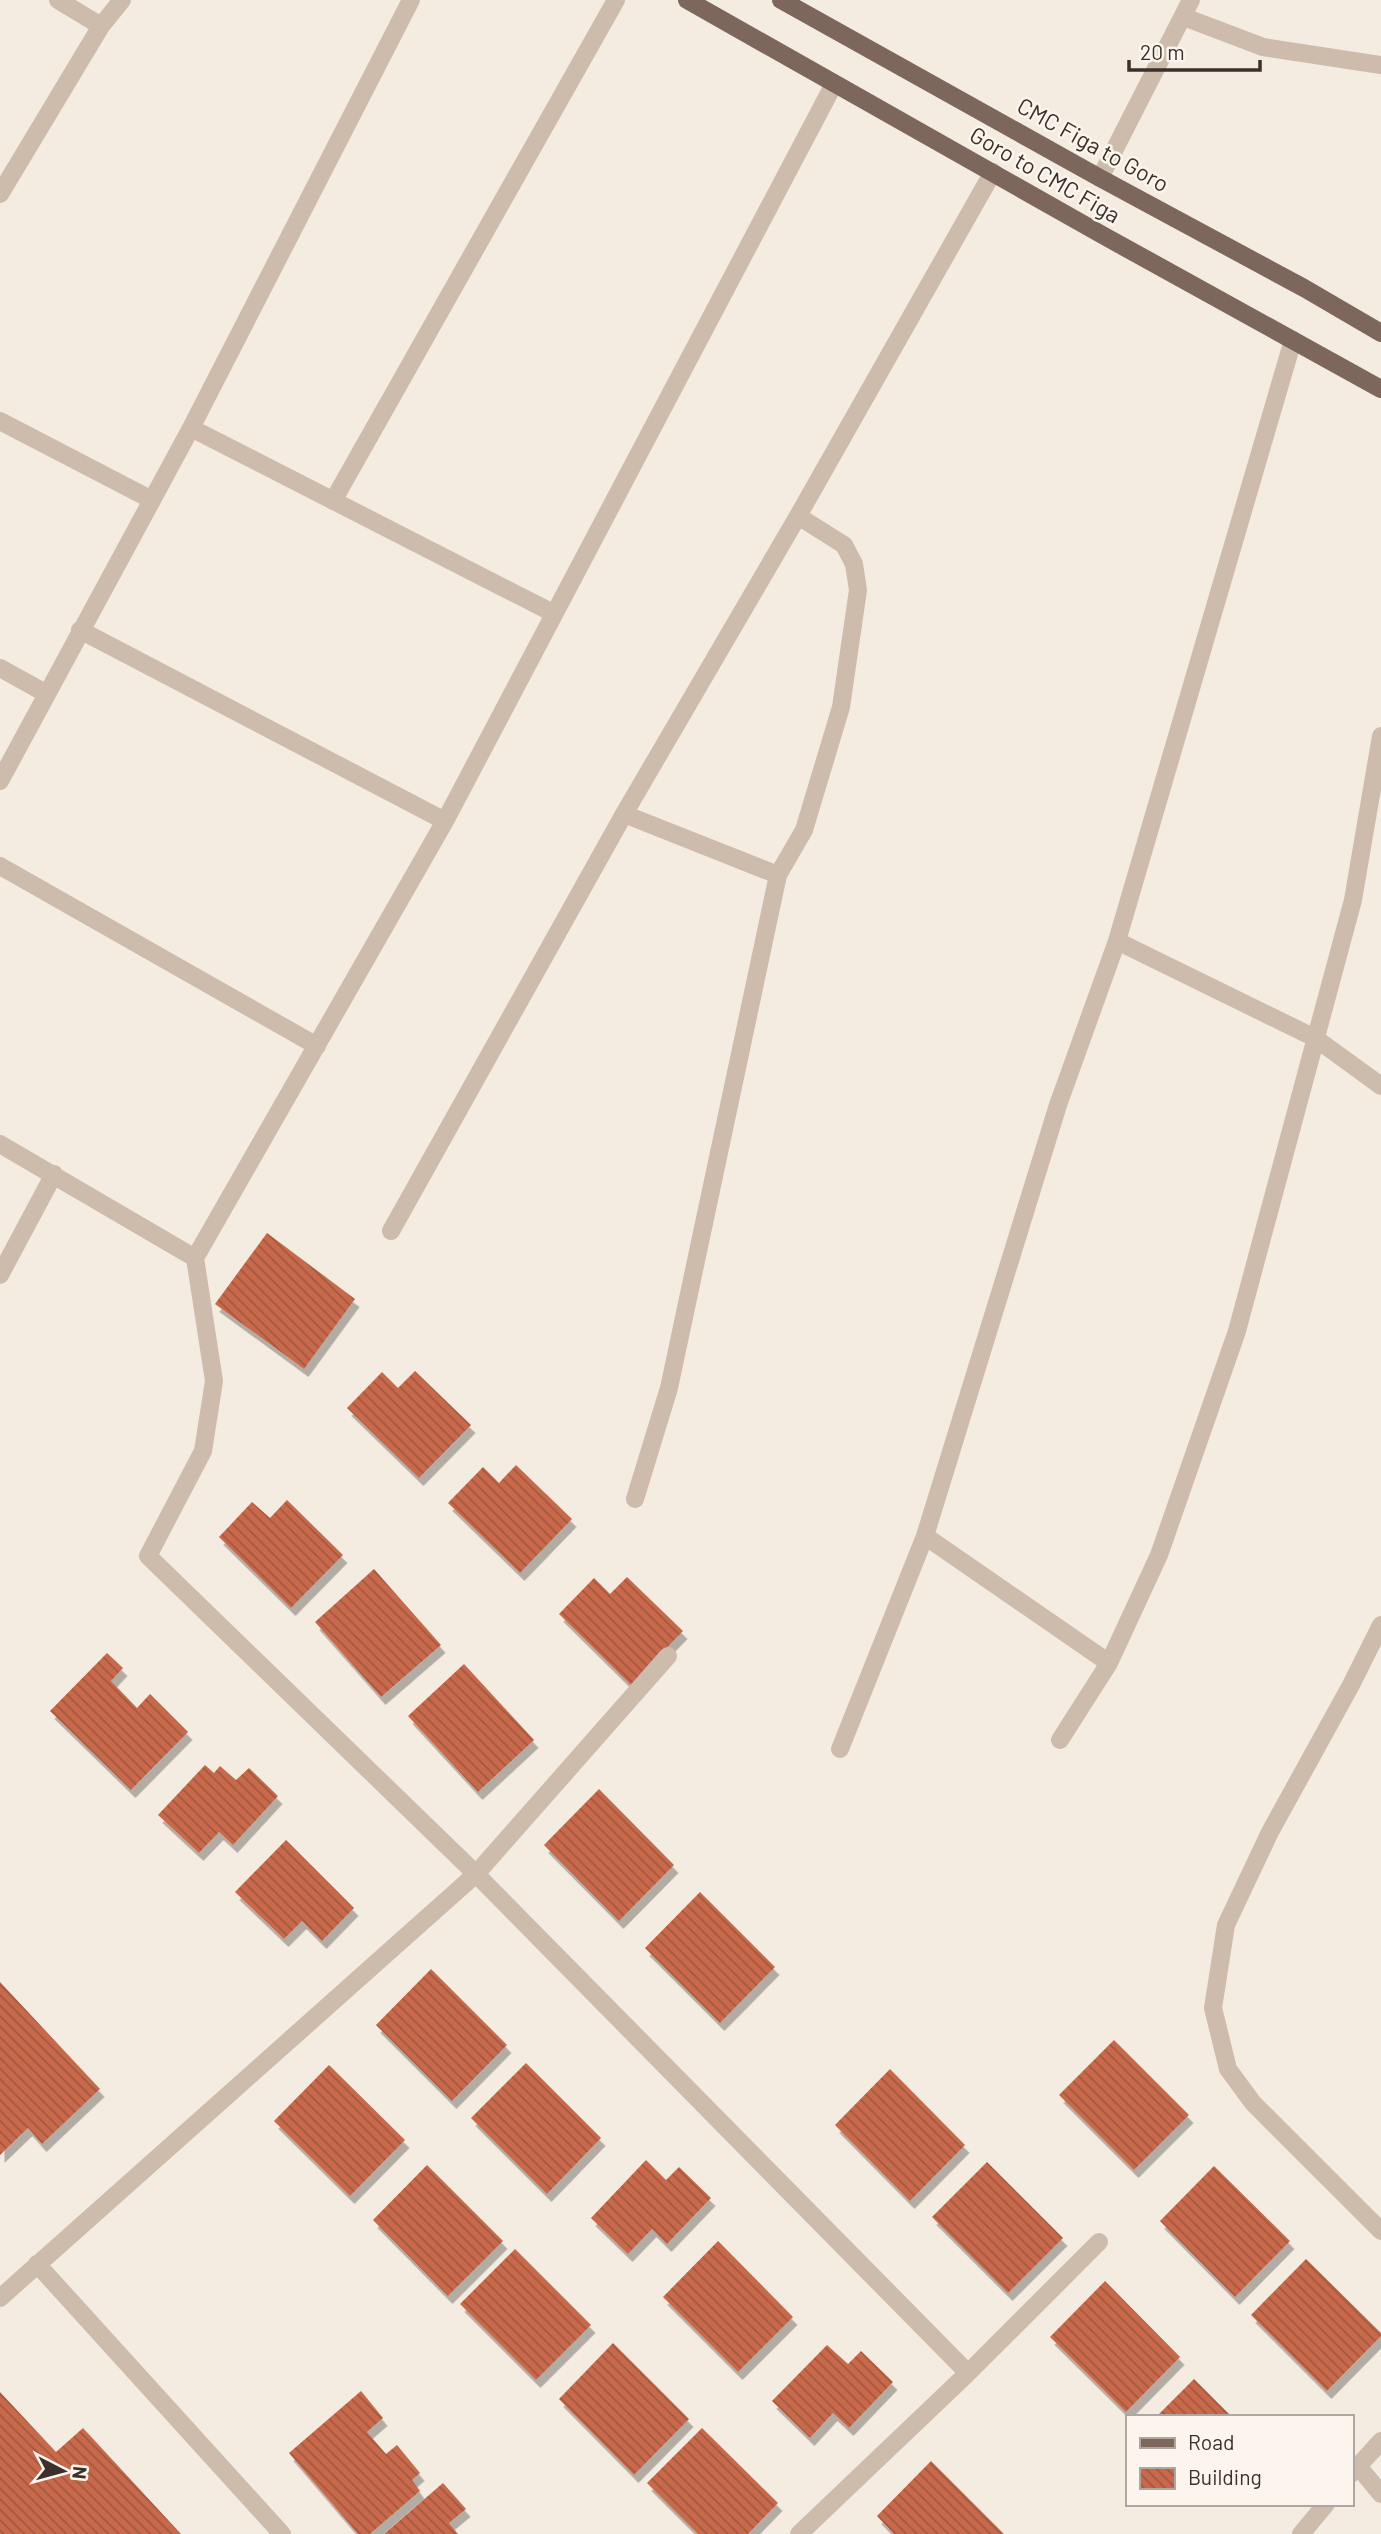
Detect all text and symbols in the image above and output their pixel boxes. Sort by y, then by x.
scale bar [1129,28,1260,72]
text: 20 m [1140,39,1185,64]
street label: CMC Figa to Goro [1013,91,1174,197]
street label: Goro to CMC Figa [965,120,1126,229]
legend [1126,2415,1353,2506]
text: Road [1188,2429,1234,2454]
north arrow [28,2436,98,2506]
text: Building [1188,2464,1262,2489]
text: N [68,2465,93,2480]

